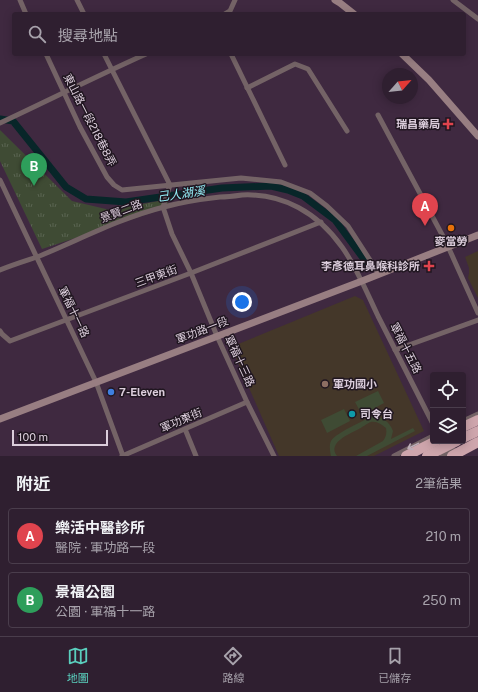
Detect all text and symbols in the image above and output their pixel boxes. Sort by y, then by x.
search box [12,12,466,56]
icon: search [26,23,48,45]
text: 搜尋地點 [58,27,118,44]
north arrow [382,68,418,104]
street label: 東山路一段218巷8弄 [61,72,119,168]
place label: 瑞昌藥局 [396,118,440,130]
marker: 瑞昌藥局 [443,119,453,129]
pin: B [21,153,47,186]
water label: 己人湖溪 [156,183,208,204]
pin: A [412,193,438,226]
street label: 景賢二路 [98,198,144,224]
marker: 麥當勞 [446,223,456,233]
place label: 麥當勞 [435,235,468,247]
place label: 李彥德耳鼻喉科診所 [321,260,420,272]
marker: 李彥德耳鼻喉科診所 [423,260,435,272]
street label: 三甲東街 [133,263,179,289]
street label: 軍福十一路 [57,285,91,339]
your location [232,292,252,312]
street label: 軍功路一段 [174,315,230,345]
street label: 軍福十五路 [388,321,424,375]
street label: 軍福十三路 [223,334,257,388]
map controls [430,372,466,444]
button: locate [430,372,466,408]
place label: 軍功國小 [333,378,377,390]
marker: 軍功國小 [320,379,330,389]
place label: 7-Eleven [119,386,165,398]
marker: 7-Eleven [106,387,116,397]
street label: 軍功東街 [158,406,204,434]
place label: 司令台 [360,408,393,420]
button: layers [430,408,466,444]
marker: 司令台 [347,409,357,419]
scale bar [12,428,108,447]
text: 100 m [18,431,48,443]
one-way arrow [408,443,420,450]
text: 附近 [16,474,50,494]
text: 2筆結果 [415,476,462,491]
text: 樂活中醫診所 [55,519,145,536]
text: A [25,529,35,544]
text: 210 m [426,529,461,544]
text: 醫院 · 軍功路一段 [55,540,155,555]
text: 景福公園 [55,583,115,600]
text: B [26,593,34,608]
text: 250 m [423,593,461,608]
text: 公園 · 軍福十一路 [55,604,155,619]
tab: 地圖 [67,645,89,685]
tab: 路線 [222,645,244,685]
tab: 已儲存 [378,645,411,685]

